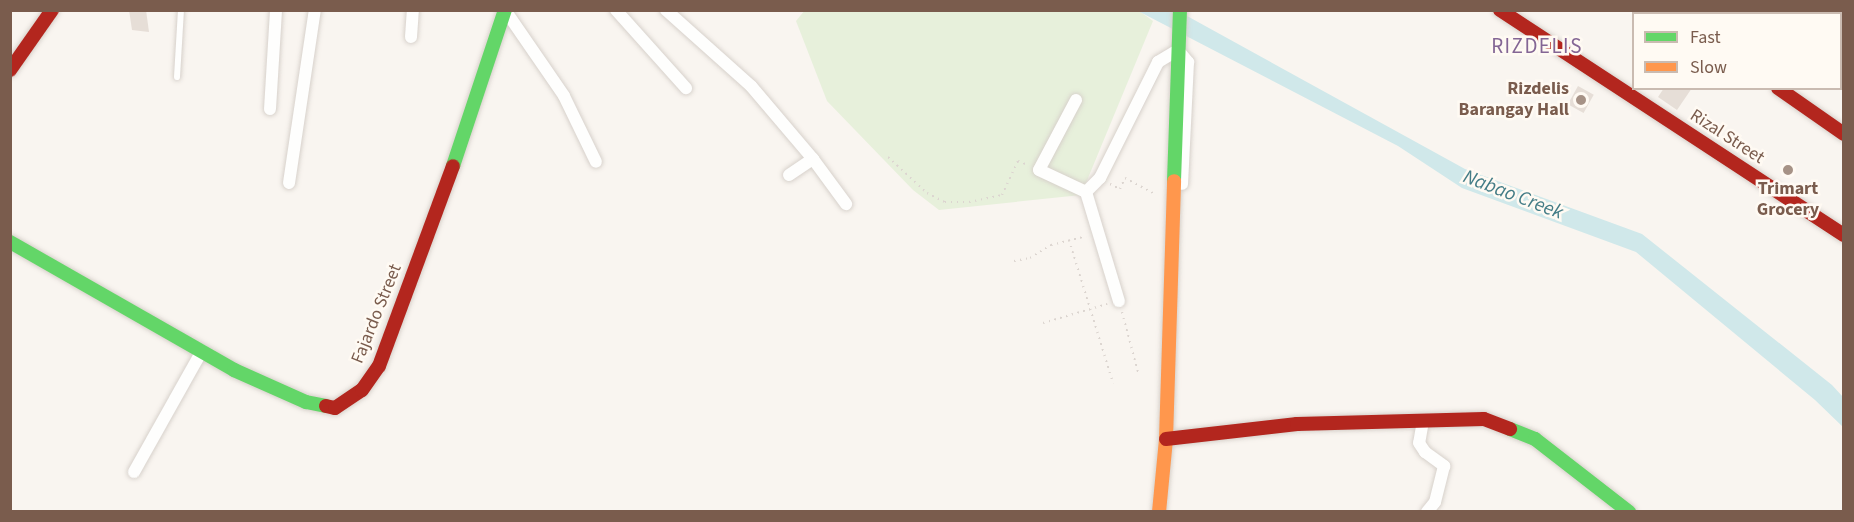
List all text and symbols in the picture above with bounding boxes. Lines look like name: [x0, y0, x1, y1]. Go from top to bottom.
legend: [1632, 12, 1842, 90]
text: Fast: [1690, 25, 1721, 50]
district label: RIZDELIS: [1491, 33, 1583, 59]
text: Slow: [1690, 55, 1727, 80]
place label: Rizdelis Barangay Hall: [1459, 79, 1569, 122]
marker: Rizdelis Barangay Hall: [1574, 93, 1588, 107]
street label: Rizal Street: [1686, 105, 1768, 169]
marker: Trimart Grocery: [1781, 163, 1795, 177]
water label: Nabao Creek: [1460, 165, 1566, 225]
place label: Trimart Grocery: [1757, 179, 1819, 222]
street label: Fajardo Street: [347, 261, 407, 367]

